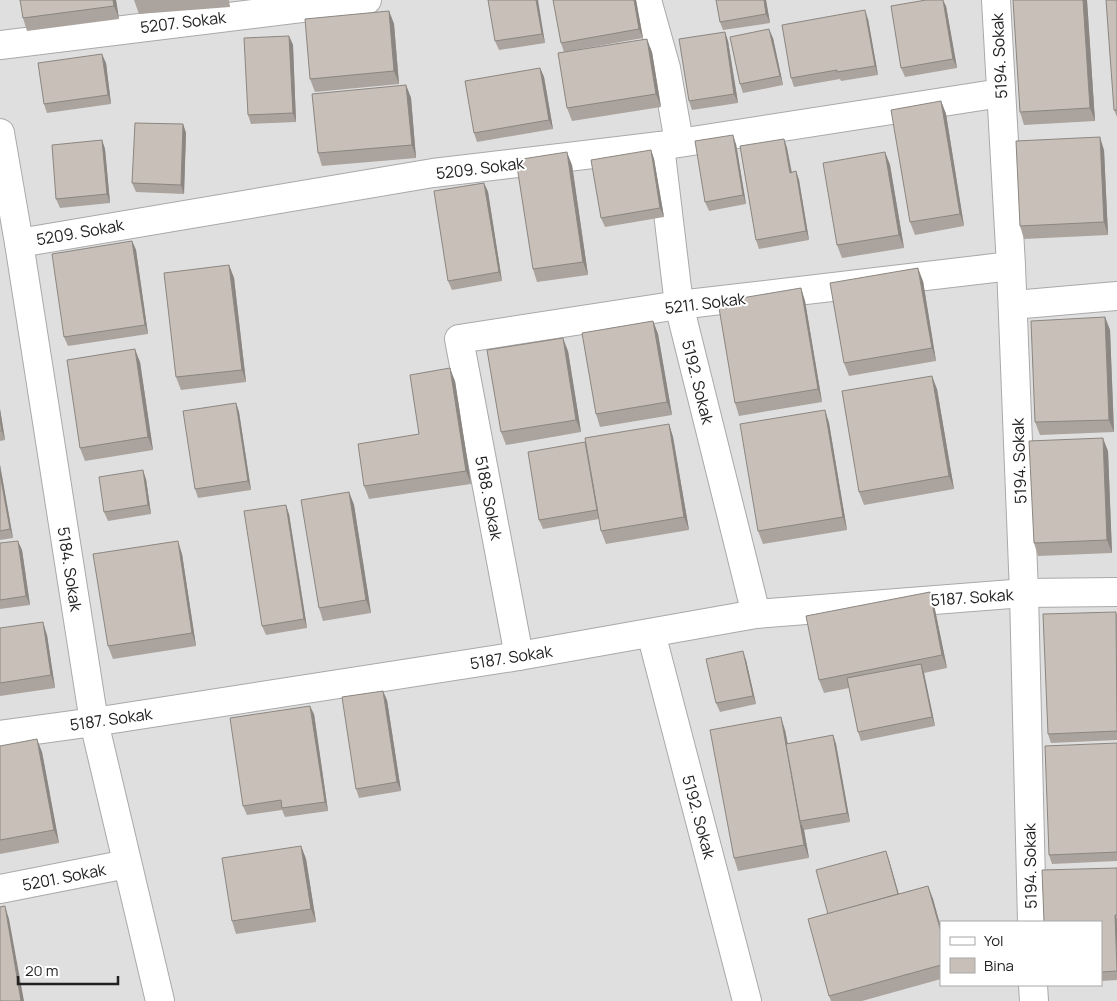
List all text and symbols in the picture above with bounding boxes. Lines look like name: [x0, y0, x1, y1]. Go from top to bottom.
street label: 5207. Sokak: [139, 6, 228, 38]
street label: 5194. Sokak: [986, 11, 1012, 99]
street label: 5209. Sokak: [435, 152, 526, 184]
street label: 5209. Sokak: [34, 213, 127, 251]
street label: 5211. Sokak: [663, 287, 748, 319]
street label: 5192. Sokak: [677, 338, 719, 427]
street label: 5194. Sokak: [1006, 417, 1031, 504]
street label: 5188. Sokak: [470, 454, 508, 543]
street label: 5184. Sokak: [52, 525, 88, 614]
street label: 5187. Sokak: [930, 583, 1015, 611]
street label: 5187. Sokak: [468, 639, 555, 674]
street label: 5187. Sokak: [68, 702, 155, 736]
street label: 5192. Sokak: [677, 773, 721, 862]
street label: 5194. Sokak: [1018, 822, 1042, 909]
street label: 5201. Sokak: [20, 858, 109, 896]
legend: [940, 921, 1102, 986]
text: Yol: [984, 930, 1004, 951]
scale bar: [18, 954, 118, 986]
text: Bina: [984, 955, 1014, 976]
text: 20 m: [25, 960, 58, 981]

